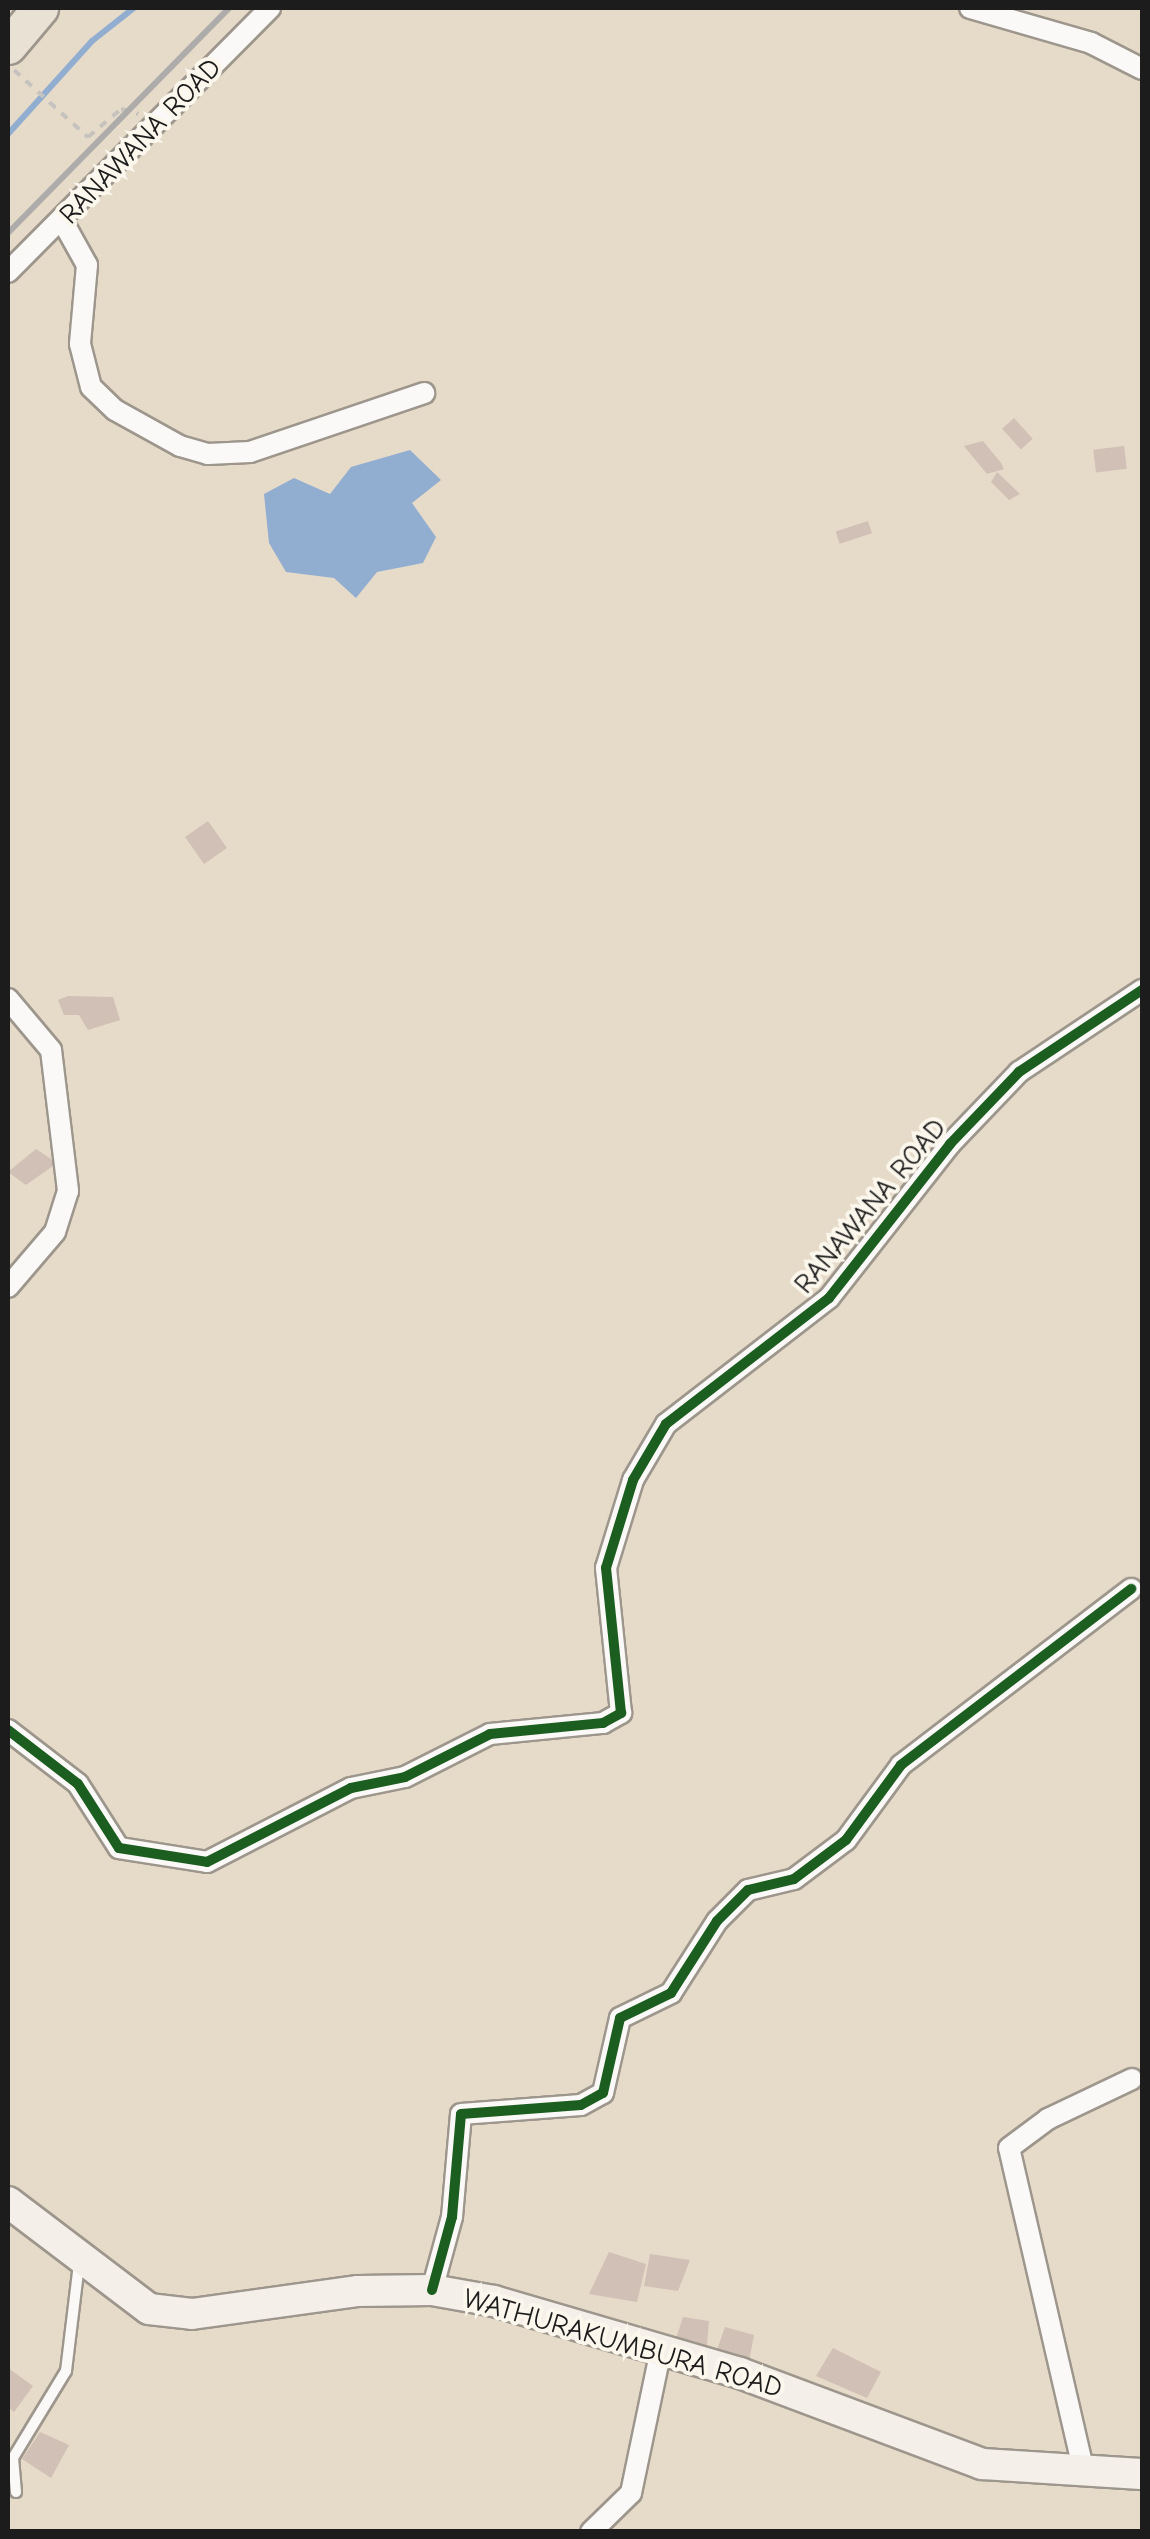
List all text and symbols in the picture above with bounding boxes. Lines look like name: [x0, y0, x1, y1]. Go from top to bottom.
street label: RANAWANA ROAD: [52, 51, 228, 231]
street label: RANAWANA ROAD: [787, 1112, 953, 1300]
street label: WATHURAKUMBURA ROAD: [460, 2281, 786, 2405]

